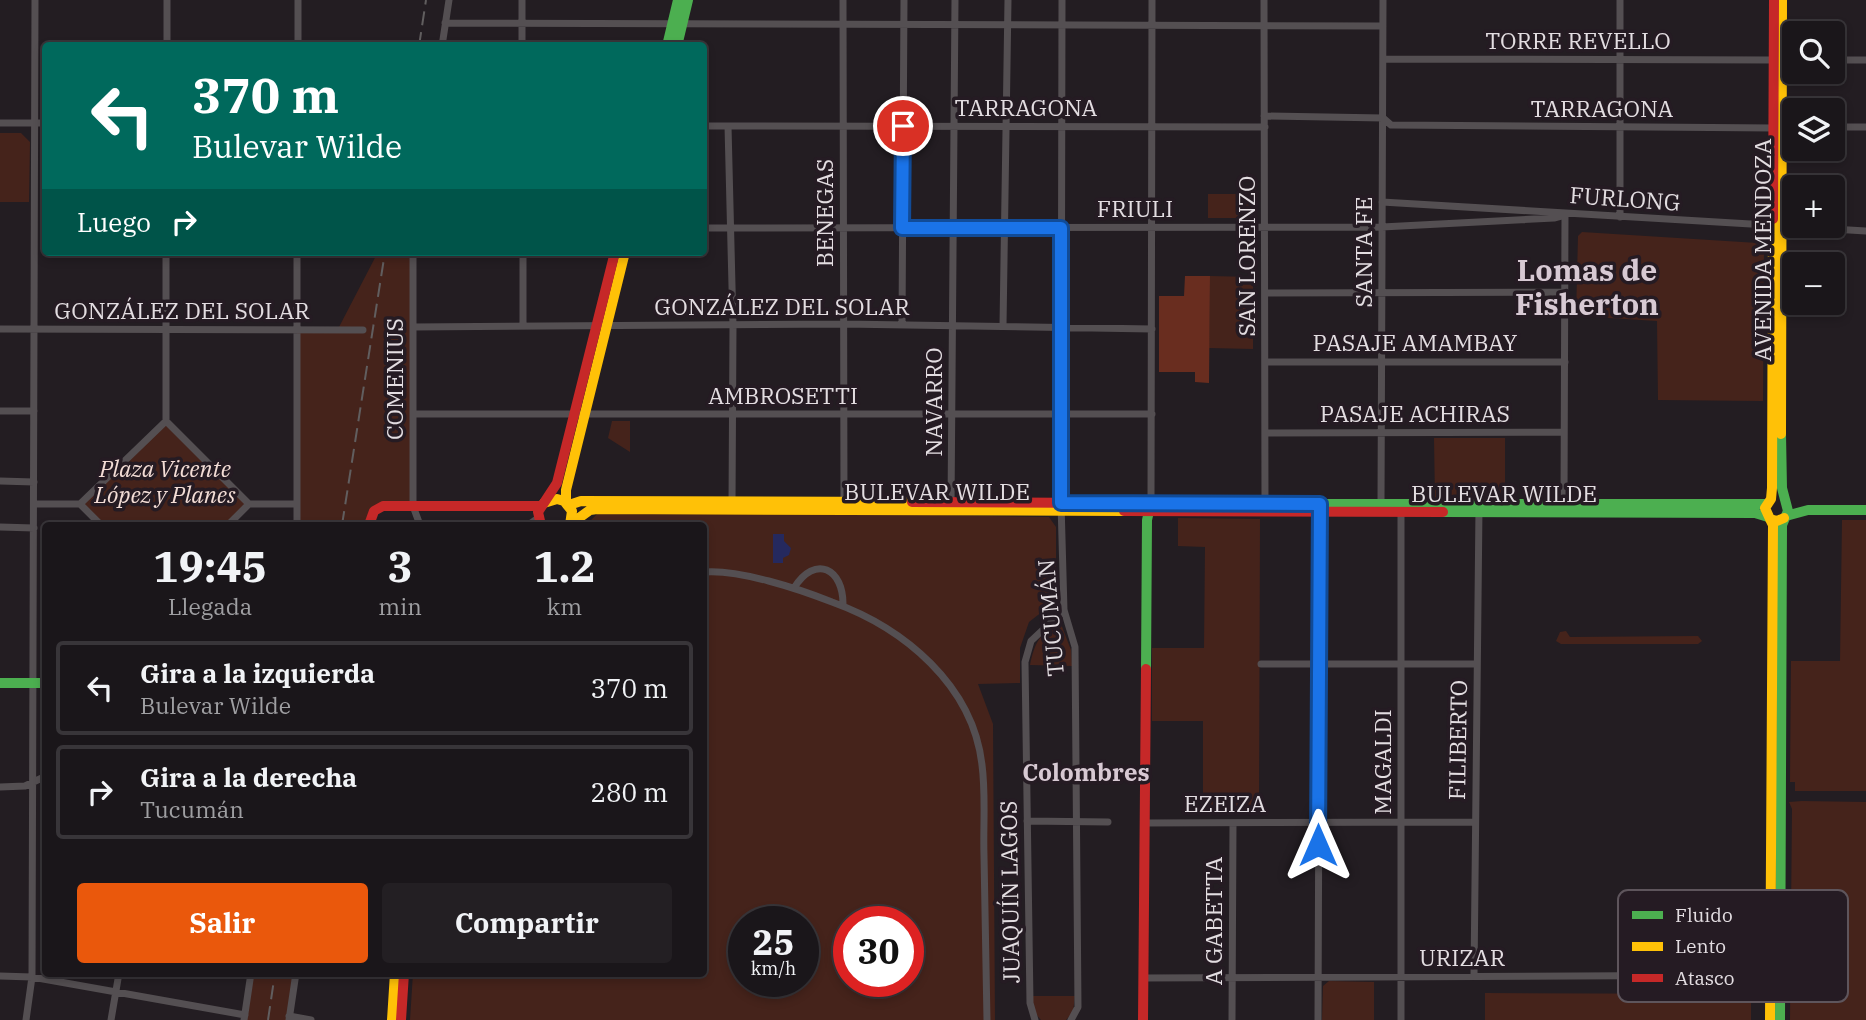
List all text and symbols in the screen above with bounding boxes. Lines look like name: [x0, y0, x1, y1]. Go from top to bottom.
map controls: [1782, 21, 1845, 315]
button: search: [1782, 21, 1845, 84]
street label: TORRE REVELLO: [1485, 25, 1671, 55]
text: 370 m: [192, 63, 339, 126]
icon: left: [77, 70, 168, 161]
street label: TARRAGONA: [955, 92, 1098, 122]
street label: TARRAGONA: [1531, 93, 1674, 123]
pin: [873, 96, 933, 156]
button: layers: [1782, 98, 1845, 161]
icon: arrive: [884, 107, 922, 145]
text: Bulevar Wilde: [192, 125, 402, 167]
street label: AVENIDA MENDOZA: [1747, 138, 1777, 362]
street label: BENEGAS: [809, 159, 839, 267]
button: +: [1782, 175, 1845, 238]
street label: SAN LORENZO: [1231, 176, 1261, 336]
street label: FURLONG: [1569, 179, 1681, 217]
street label: FRIULI: [1097, 193, 1173, 223]
street label: SANTA FE: [1348, 197, 1378, 307]
icon: right: [165, 203, 203, 241]
text: Luego: [77, 205, 151, 239]
district label: Lomas de Fisherton: [1515, 250, 1659, 323]
button: −: [1782, 252, 1845, 315]
street label: GONZÁLEZ DEL SOLAR: [654, 291, 910, 321]
street label: GONZÁLEZ DEL SOLAR: [54, 295, 310, 325]
street label: COMENIUS: [379, 318, 409, 440]
street label: PASAJE AMAMBAY: [1313, 327, 1518, 357]
street label: NAVARRO: [918, 347, 948, 457]
street label: AMBROSETTI: [708, 380, 858, 410]
street label: PASAJE ACHIRAS: [1320, 398, 1510, 428]
park label: Plaza Vicente López y Planes: [94, 453, 236, 509]
street label: BULEVAR WILDE: [844, 476, 1030, 506]
street label: BULEVAR WILDE: [1411, 478, 1597, 508]
text: 19:45: [153, 539, 267, 594]
text: 3: [388, 539, 413, 594]
text: 1.2: [533, 539, 596, 594]
street label: TUCUMÁN: [1030, 558, 1070, 678]
text: Llegada: [168, 591, 252, 621]
text: min: [378, 591, 422, 621]
text: km: [547, 591, 582, 621]
text: Gira a la izquierda: [140, 656, 375, 690]
icon: left: [81, 669, 119, 707]
text: 370 m: [590, 671, 668, 705]
street label: FILIBERTO: [1441, 680, 1473, 800]
text: Bulevar Wilde: [140, 690, 291, 720]
street label: MAGALDI: [1367, 709, 1397, 815]
district label: Colombres: [1022, 756, 1150, 788]
text: Gira a la derecha: [140, 760, 357, 794]
icon: right: [81, 773, 119, 811]
text: 280 m: [590, 775, 668, 809]
street label: EZEIZA: [1184, 788, 1266, 818]
text: Tucumán: [140, 794, 244, 824]
street label: JUAQUÍN LAGOS: [992, 800, 1026, 984]
position arrow: [1281, 808, 1355, 882]
street label: A GABETTA: [1198, 857, 1228, 985]
button: Salir: [77, 883, 368, 963]
button: Compartir: [382, 883, 672, 963]
legend: [1618, 890, 1848, 1002]
text: Fluido: [1675, 903, 1733, 927]
speed limit sign: 30: [833, 906, 924, 997]
text: 25: [752, 919, 795, 965]
text: Lento: [1675, 934, 1726, 958]
street label: URIZAR: [1419, 942, 1506, 972]
text: km/h: [751, 957, 796, 980]
text: Atasco: [1675, 966, 1734, 990]

